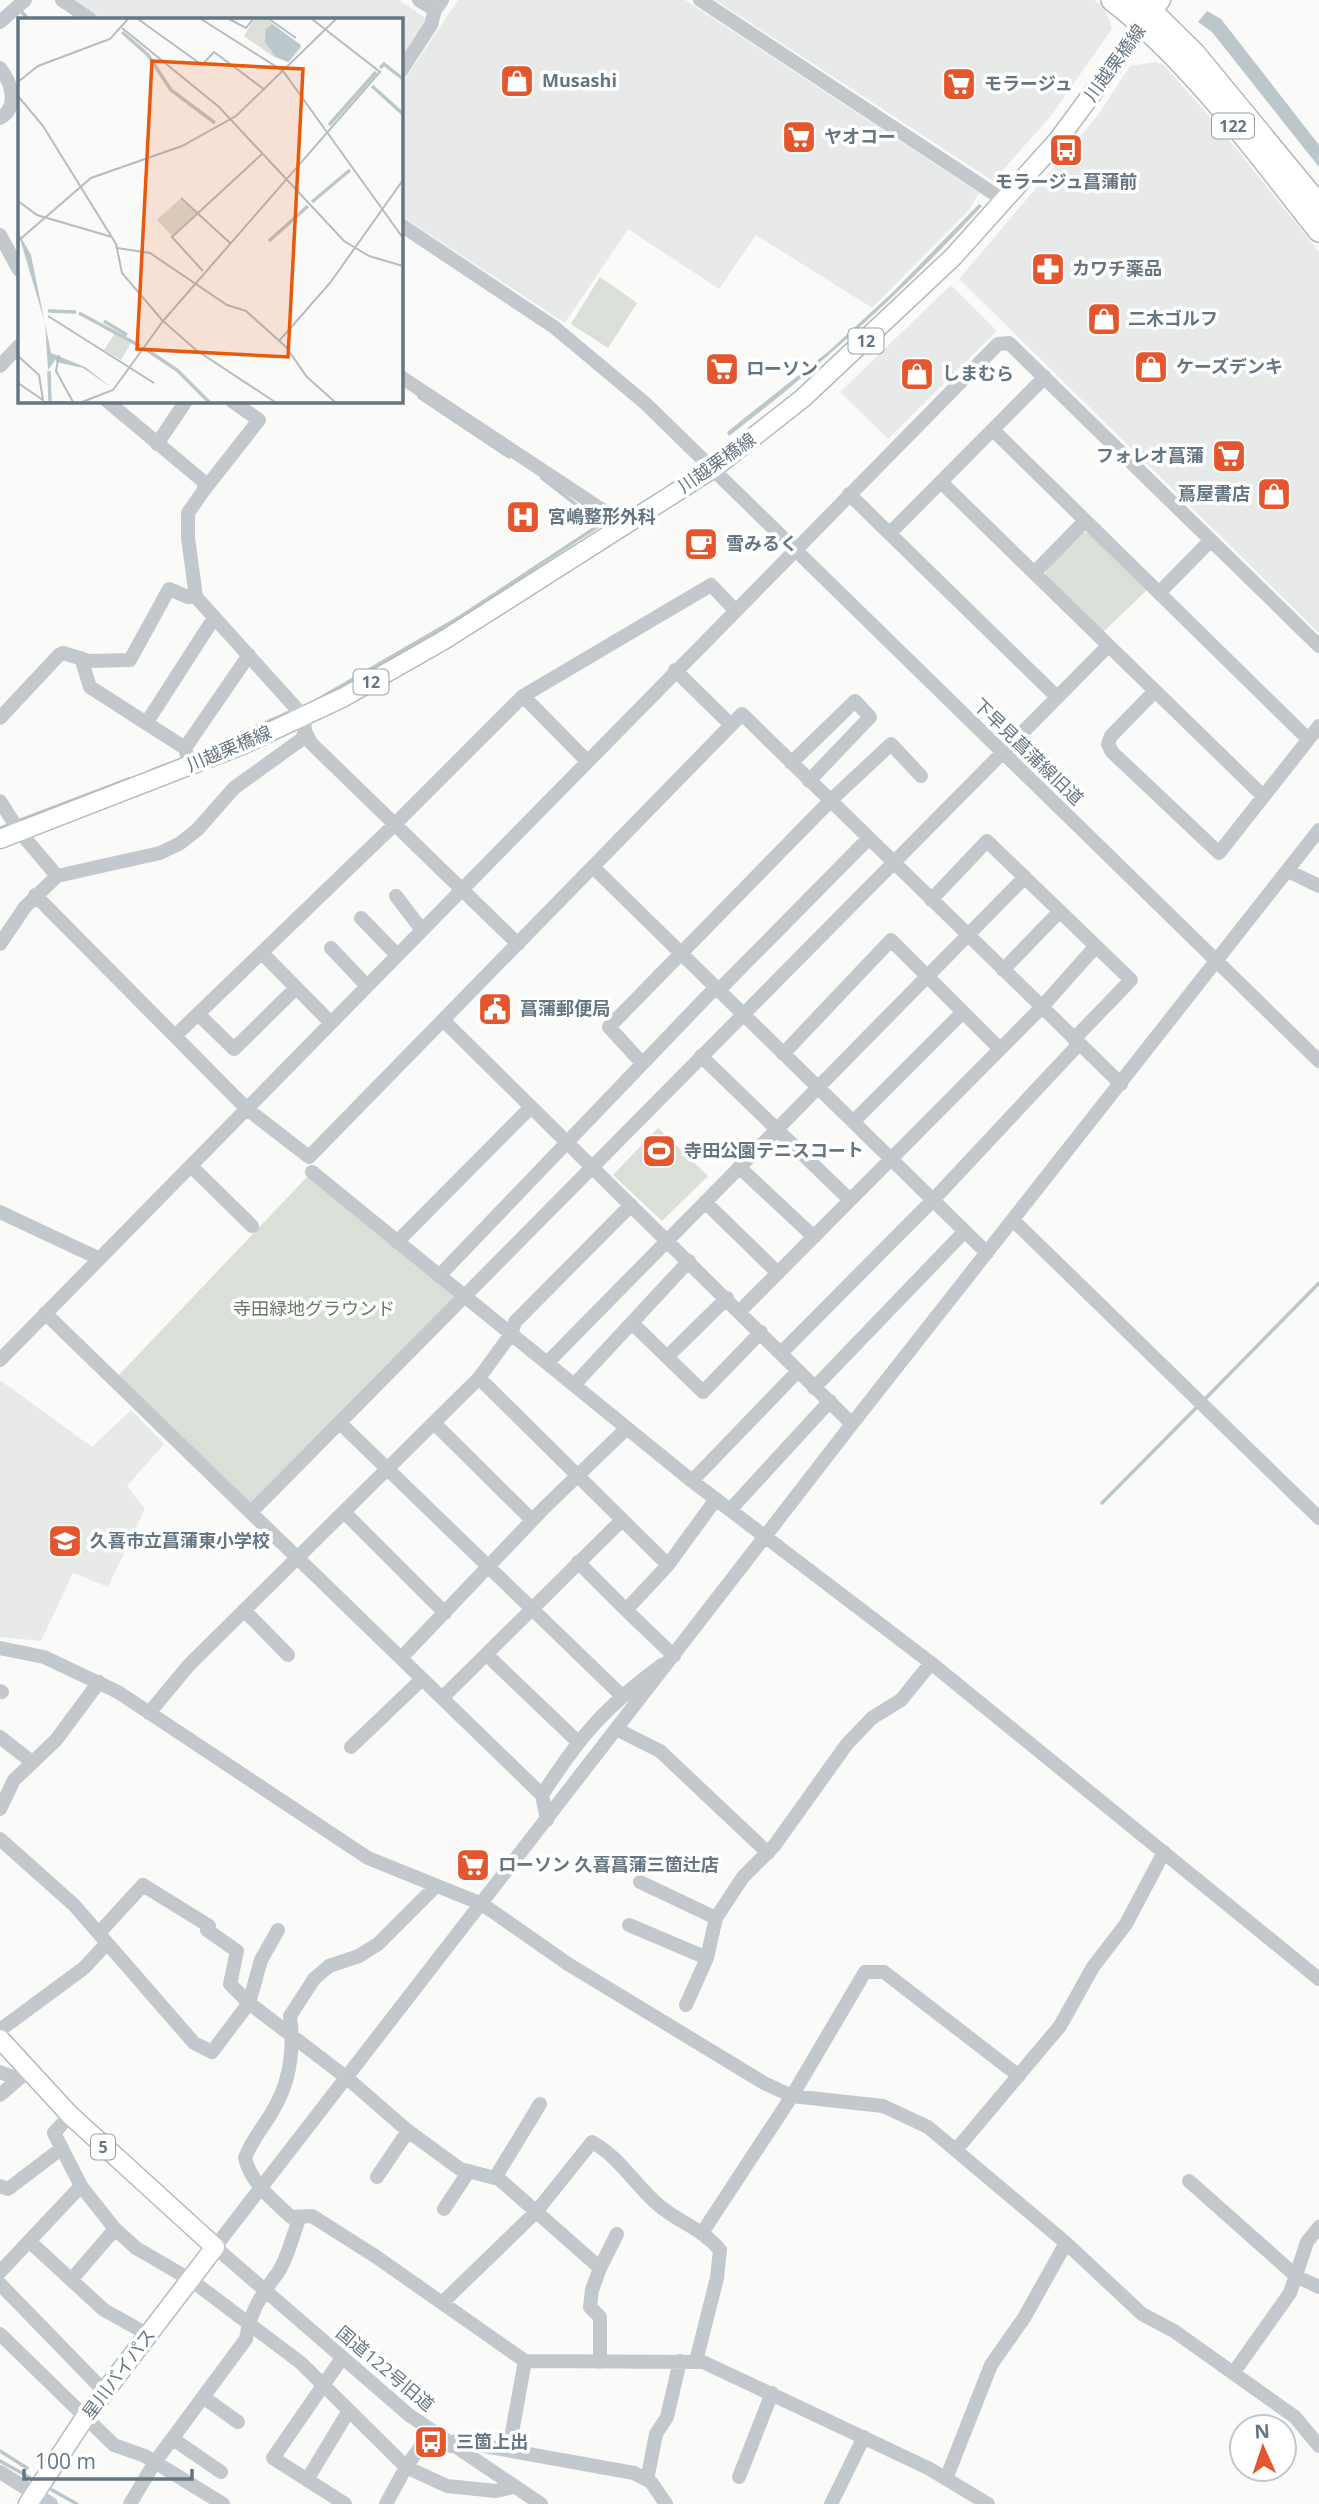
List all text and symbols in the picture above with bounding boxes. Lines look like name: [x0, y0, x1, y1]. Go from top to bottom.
inset map: [18, 18, 402, 402]
street label: 川越栗橋線: [1078, 19, 1150, 106]
shop icon: Musashi: [498, 62, 536, 100]
supermarket icon: モラージュ: [940, 65, 978, 103]
place label: Musashi: [542, 68, 617, 92]
place label: モラージュ: [984, 71, 1072, 95]
road number: 122: [1212, 114, 1254, 138]
supermarket icon: ヤオコー: [780, 118, 818, 156]
place label: ヤオコー: [824, 124, 896, 148]
bus stop icon: モラージュ菖蒲前: [1047, 131, 1085, 169]
place label: モラージュ菖蒲前: [995, 169, 1137, 193]
pharmacy icon: カワチ薬品: [1029, 250, 1067, 288]
place label: カワチ薬品: [1072, 256, 1162, 280]
shop icon: 二木ゴルフ: [1085, 300, 1123, 338]
place label: 二木ゴルフ: [1128, 306, 1218, 330]
road number: 12: [848, 328, 884, 354]
shop icon: ケーズデンキ: [1132, 348, 1170, 386]
supermarket icon: ローソン: [703, 350, 741, 388]
place label: ケーズデンキ: [1176, 354, 1283, 378]
shop icon: しまむら: [898, 355, 936, 393]
place label: ローソン: [746, 356, 818, 380]
place label: しまむら: [942, 361, 1014, 385]
street label: 川越栗橋線: [673, 427, 760, 498]
supermarket icon: フォレオ菖蒲: [1210, 437, 1248, 475]
place label: フォレオ菖蒲: [1096, 443, 1204, 467]
shop icon: 蔦屋書店: [1255, 475, 1293, 513]
place label: 蔦屋書店: [1178, 481, 1250, 505]
hospital icon: 宮嶋整形外科: [504, 498, 542, 536]
place label: 宮嶋整形外科: [548, 504, 656, 528]
cafe icon: 雪みるく: [682, 525, 720, 563]
place label: 雪みるく: [726, 531, 798, 555]
road number: 12: [354, 670, 388, 694]
street label: 下早見菖蒲線旧道: [969, 693, 1089, 810]
street label: 川越栗橋線: [182, 719, 275, 777]
public building icon: 菖蒲郵便局: [476, 990, 514, 1028]
place label: 菖蒲郵便局: [520, 996, 610, 1020]
sports icon: 寺田公園テニスコート: [640, 1132, 678, 1170]
place label: 寺田公園テニスコート: [684, 1138, 864, 1162]
park label: 寺田緑地グラウンド: [233, 1296, 395, 1320]
school or university icon: 久喜市立菖蒲東小学校: [46, 1522, 84, 1560]
place label: 久喜市立菖蒲東小学校: [90, 1528, 270, 1552]
supermarket icon: ローソン 久喜菖蒲三箇辻店: [454, 1846, 492, 1884]
place label: ローソン 久喜菖蒲三箇辻店: [498, 1852, 719, 1876]
road number: 5: [91, 2134, 115, 2160]
street label: 国道122号旧道: [332, 2320, 440, 2416]
street label: 星川バイパス: [76, 2323, 160, 2424]
north arrow: [1228, 2413, 1298, 2483]
text: N: [1254, 2418, 1271, 2444]
bus stop icon: 三箇上出: [412, 2423, 450, 2461]
place label: 三箇上出: [456, 2429, 528, 2453]
scale bar: [24, 2438, 192, 2482]
text: 100 m: [35, 2447, 96, 2475]

